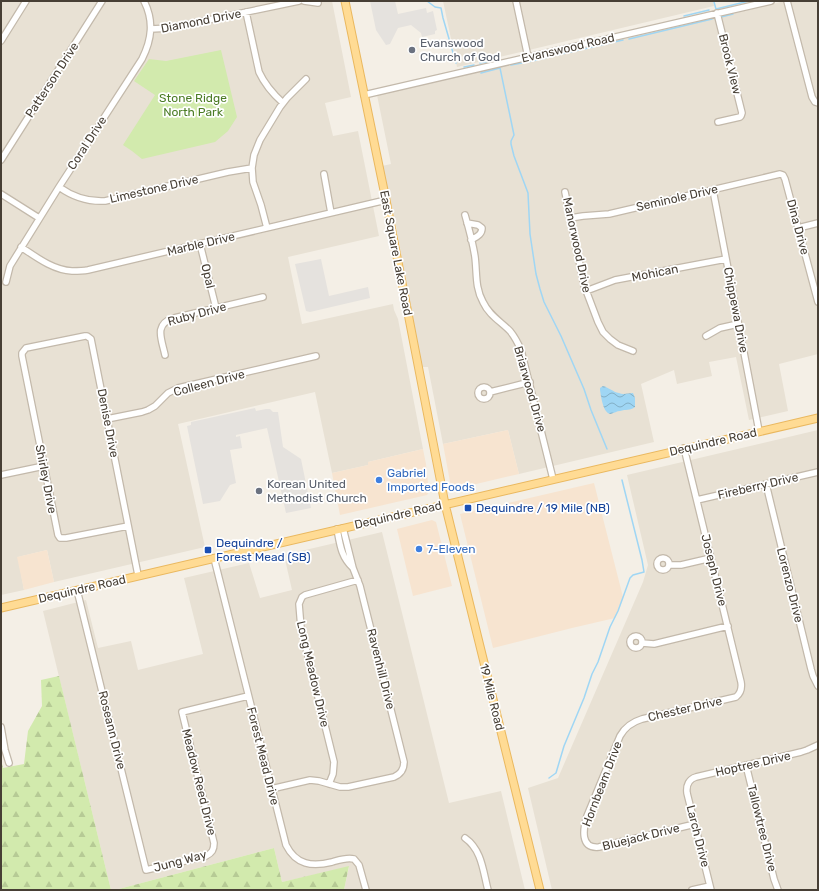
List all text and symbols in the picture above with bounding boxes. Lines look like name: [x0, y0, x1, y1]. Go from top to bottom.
street label: Diamond Drive: [160, 6, 243, 36]
street label: Evanswood Road: [520, 30, 616, 66]
street label: Brook View: [716, 32, 744, 96]
place label: Evanswood Church of God: [420, 36, 500, 64]
street label: Patterson Drive: [22, 40, 82, 120]
marker: Evanswood Church of God: [407, 45, 417, 55]
park label: Stone Ridge North Park: [159, 91, 227, 119]
street label: Coral Drive: [65, 114, 110, 172]
street label: Limestone Drive: [108, 172, 200, 206]
street label: Seminole Drive: [635, 182, 719, 214]
street label: East Square Lake Road: [377, 189, 415, 317]
street label: Manorwood Drive: [560, 196, 594, 294]
street label: Dina Drive: [784, 198, 812, 257]
street label: Marble Drive: [166, 229, 237, 259]
street label: Opal: [198, 262, 218, 290]
street label: Mohican: [631, 262, 679, 284]
street label: Chippewa Drive: [721, 266, 751, 354]
street label: Ruby Drive: [166, 299, 228, 329]
street label: Briarwood Drive: [511, 344, 549, 434]
street label: Colleen Drive: [172, 367, 246, 399]
street label: Denise Drive: [94, 387, 122, 459]
street label: Dequindre Road: [668, 425, 758, 459]
street label: Shirley Drive: [32, 443, 60, 515]
place label: Gabriel Imported Foods: [387, 466, 475, 494]
street label: Fireberry Drive: [716, 470, 800, 502]
marker: Gabriel Imported Foods: [374, 475, 384, 485]
place label: Korean United Methodist Church: [267, 477, 367, 505]
marker: Korean United Methodist Church: [254, 486, 264, 496]
street label: Dequindre Road: [353, 498, 443, 532]
place label: Dequindre / 19 Mile (NB): [476, 501, 610, 515]
marker: Dequindre / 19 Mile (NB): [463, 503, 473, 513]
street label: Joseph Drive: [698, 533, 730, 608]
place label: Dequindre / Forest Mead (SB): [216, 536, 311, 564]
place label: 7-Eleven: [427, 542, 476, 556]
marker: 7-Eleven: [414, 544, 424, 554]
marker: Dequindre / Forest Mead (SB): [203, 545, 213, 555]
street label: Lorenzo Drive: [774, 546, 806, 624]
street label: Dequindre Road: [37, 572, 127, 606]
street label: Long Meadow Drive: [294, 619, 332, 729]
street label: Ravenhill Drive: [364, 627, 398, 711]
street label: 19 Mile Road: [477, 662, 507, 732]
street label: Roseann Drive: [95, 689, 129, 771]
street label: Chester Drive: [647, 694, 724, 724]
street label: Forest Mead Drive: [244, 706, 282, 807]
street label: Meadow Reed Drive: [179, 727, 219, 837]
street label: Hornbeam Drive: [579, 739, 625, 829]
street label: Hoptree Drive: [714, 748, 792, 779]
street label: Tallowtree Drive: [744, 783, 780, 873]
street label: Larch Drive: [684, 803, 713, 869]
street label: Bluejack Drive: [601, 821, 681, 853]
street label: Jung Way: [152, 847, 208, 875]

